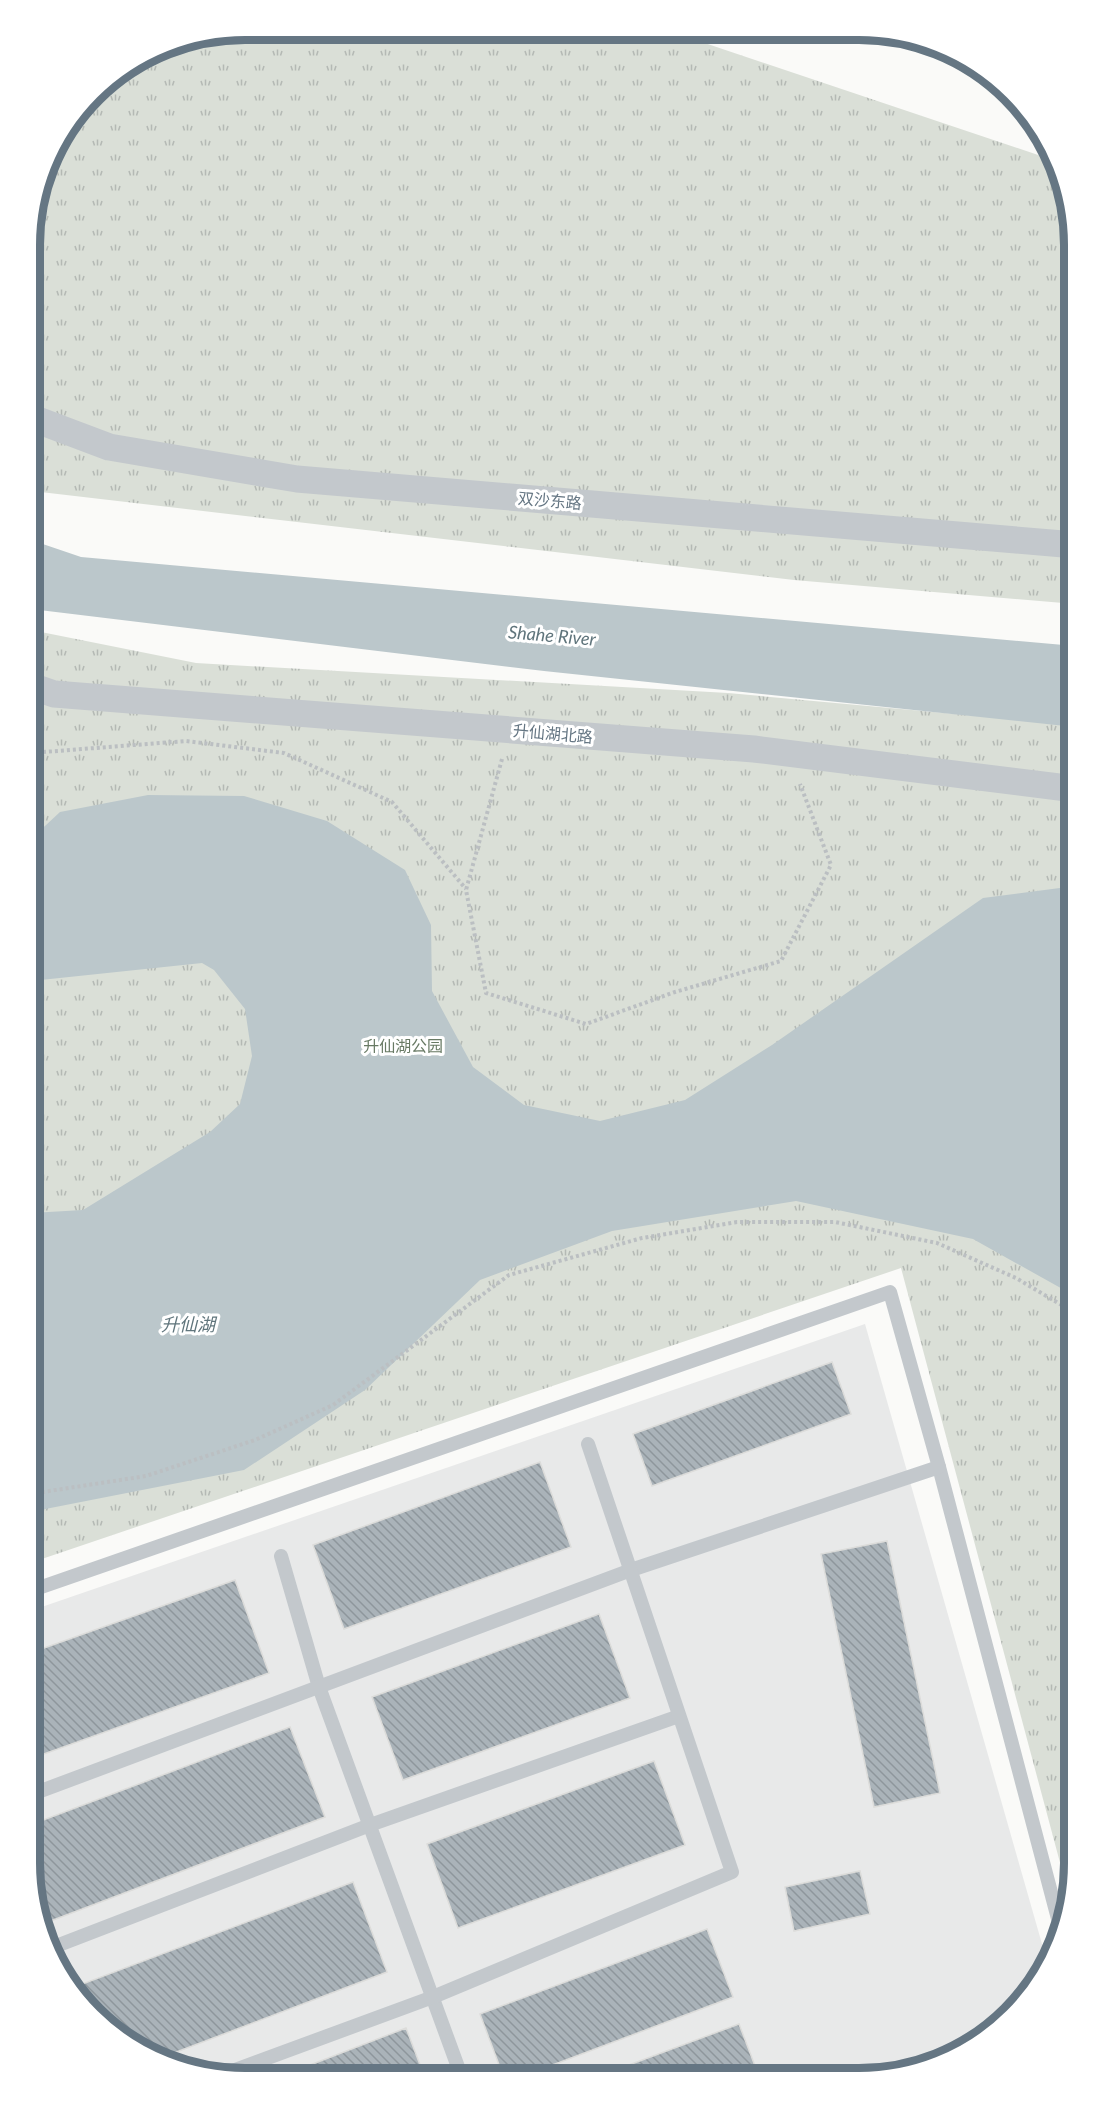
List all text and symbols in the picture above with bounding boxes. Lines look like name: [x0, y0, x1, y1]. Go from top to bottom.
street label: 双沙东路: [517, 488, 583, 512]
water label: Shahe River: [507, 620, 598, 650]
street label: 升仙湖北路: [512, 720, 594, 746]
park label: 升仙湖公园: [363, 1036, 443, 1055]
water label: 升仙湖: [161, 1313, 218, 1335]

